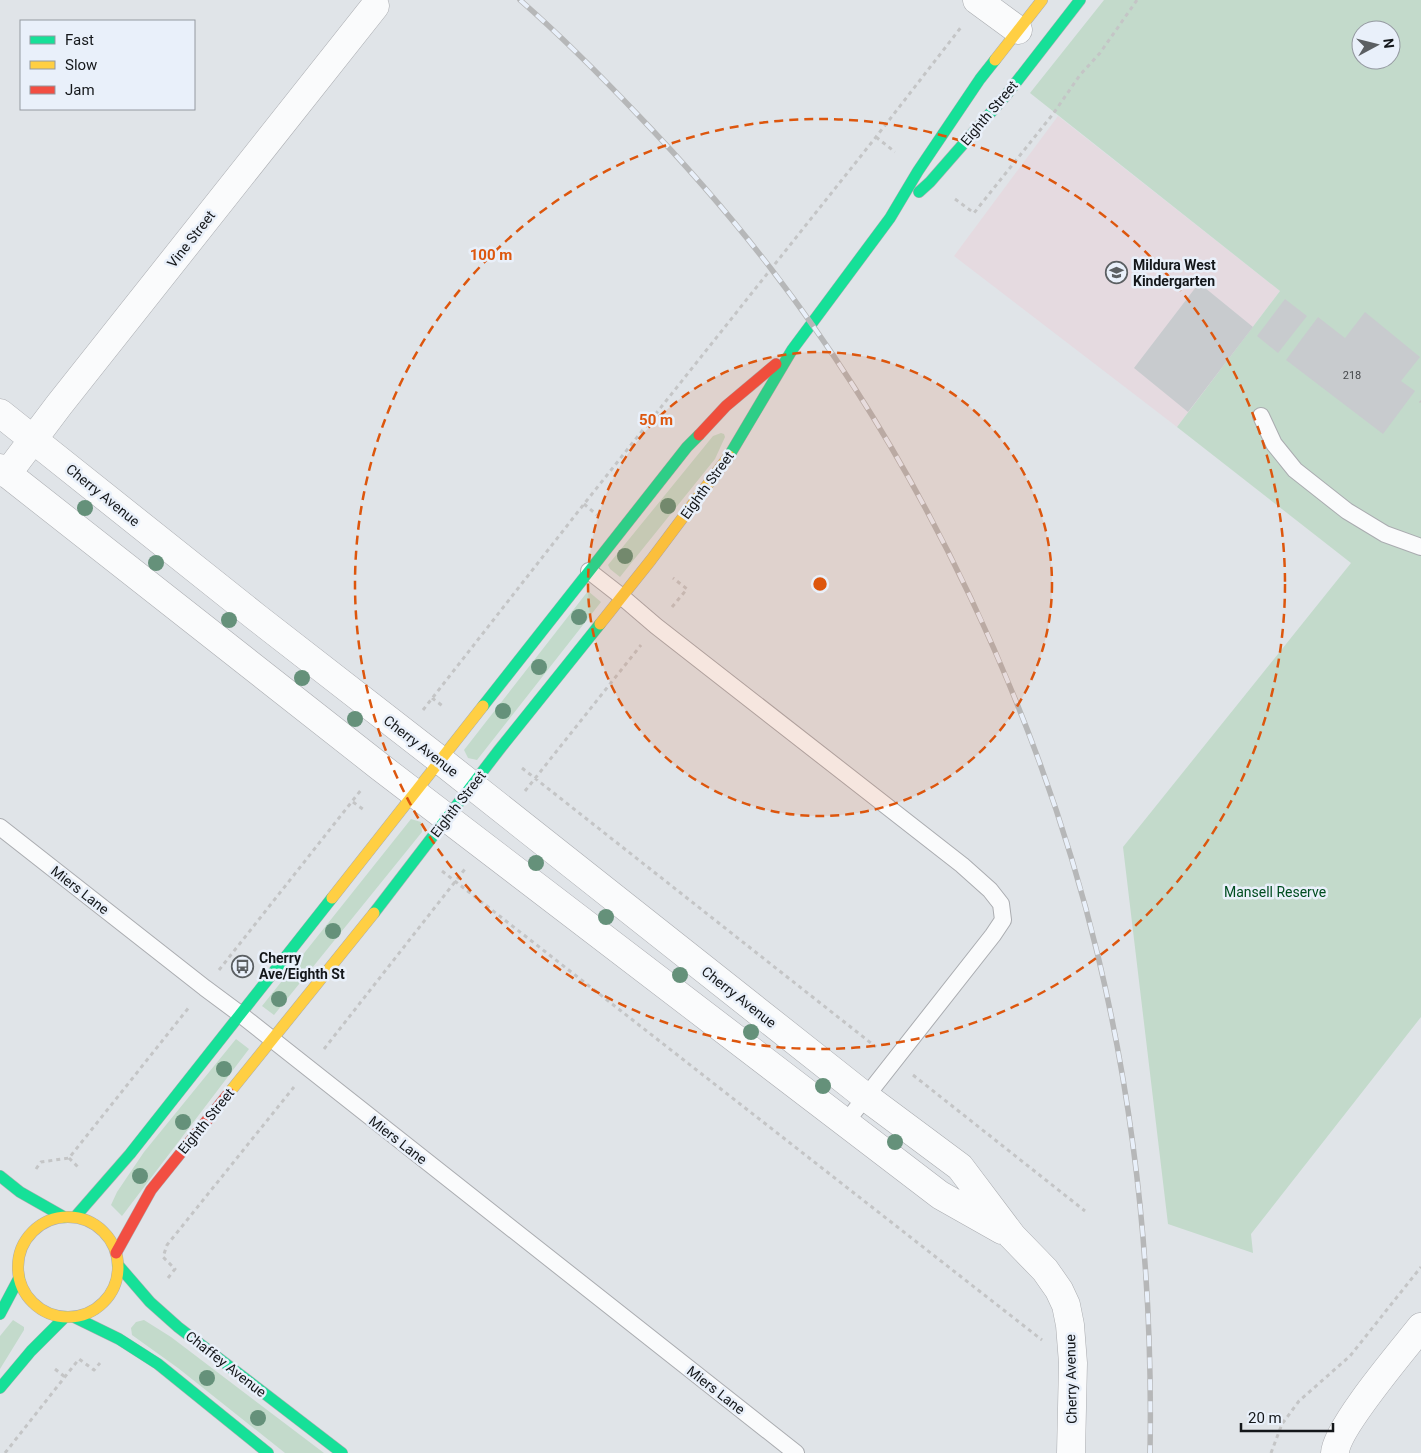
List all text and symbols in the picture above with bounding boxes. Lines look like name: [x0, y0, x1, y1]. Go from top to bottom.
legend: [20, 20, 195, 110]
north arrow: [1351, 20, 1401, 70]
text: Fast: [65, 31, 94, 49]
text: N: [1380, 38, 1397, 49]
text: Slow: [65, 56, 97, 74]
street label: Eighth Street: [957, 77, 1021, 149]
text: Jam: [65, 81, 95, 99]
street label: Vine Street: [164, 207, 218, 271]
text: 100 m: [470, 246, 512, 264]
place label: Mildura West Kindergarten: [1133, 257, 1216, 289]
school or university icon: Mildura West Kindergarten: [1105, 261, 1129, 285]
house number: 218: [1343, 369, 1361, 382]
text: 50 m: [639, 411, 673, 429]
street label: Eighth Street: [677, 448, 737, 522]
street label: Cherry Avenue: [63, 461, 143, 529]
centre of rings: [811, 575, 829, 593]
street label: Cherry Avenue: [381, 712, 461, 780]
street label: Eighth Street: [427, 767, 489, 840]
street label: Miers Lane: [48, 863, 112, 917]
park label: Mansell Reserve: [1224, 884, 1326, 900]
place label: Cherry Ave/Eighth St: [259, 950, 345, 982]
bus stop icon: Cherry Ave/Eighth St: [231, 954, 255, 978]
street label: Cherry Avenue: [699, 963, 779, 1031]
street label: Eighth Street: [175, 1085, 238, 1157]
street label: Miers Lane: [366, 1113, 430, 1167]
street label: Chaffey Avenue: [183, 1328, 269, 1400]
street label: Cherry Avenue: [1062, 1334, 1080, 1424]
street label: Miers Lane: [684, 1363, 748, 1417]
scale bar: [1241, 1400, 1334, 1432]
text: 20 m: [1248, 1409, 1282, 1427]

